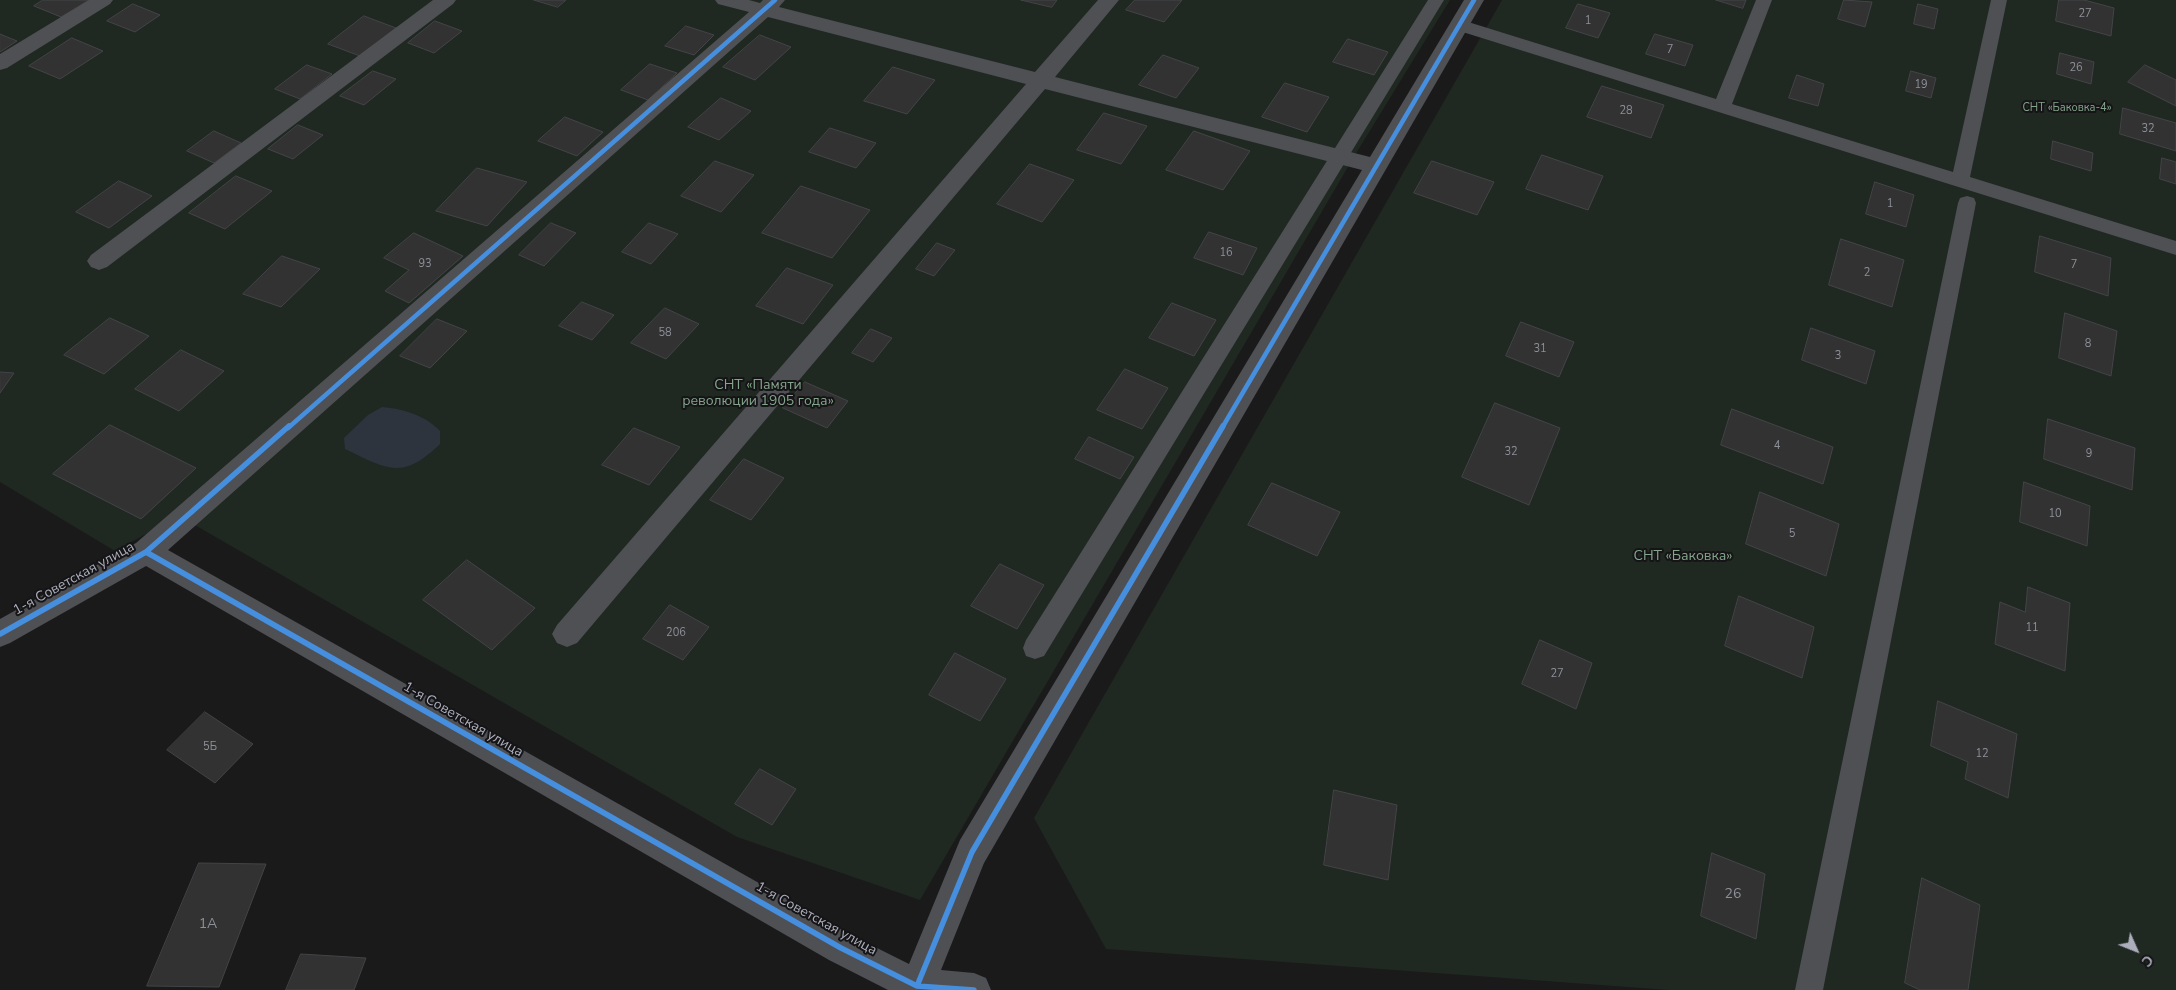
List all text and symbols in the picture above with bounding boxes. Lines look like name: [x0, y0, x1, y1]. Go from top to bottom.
house number: 27: [2078, 7, 2092, 21]
house number: 1: [1585, 14, 1591, 28]
house number: 7: [1667, 43, 1673, 57]
house number: 26: [2069, 61, 2083, 75]
house number: 19: [1914, 78, 1928, 92]
park label: СНТ «Баковка-4»: [2022, 101, 2112, 115]
house number: 28: [1619, 104, 1633, 118]
house number: 32: [2141, 122, 2155, 136]
house number: 1: [1887, 197, 1893, 211]
house number: 16: [1219, 246, 1233, 260]
house number: 93: [418, 257, 432, 271]
house number: 7: [2071, 258, 2077, 272]
house number: 2: [1864, 266, 1870, 280]
house number: 58: [658, 326, 672, 340]
house number: 8: [2085, 337, 2091, 351]
house number: 31: [1533, 342, 1547, 356]
house number: 3: [1835, 349, 1841, 363]
park label: СНТ «Памяти революции 1905 года»: [682, 378, 834, 411]
house number: 4: [1774, 439, 1780, 453]
house number: 32: [1504, 445, 1518, 459]
house number: 9: [2086, 447, 2092, 461]
house number: 10: [2048, 507, 2062, 521]
house number: 5: [1789, 527, 1795, 541]
street label: 1-я Советская улица: [11, 539, 137, 619]
park label: СНТ «Баковка»: [1633, 549, 1733, 565]
house number: 11: [2025, 621, 2039, 635]
house number: 206: [666, 626, 686, 640]
house number: 27: [1550, 667, 1564, 681]
street label: 1-я Советская улица: [400, 679, 526, 761]
house number: 5Б: [203, 740, 217, 754]
house number: 12: [1975, 747, 1989, 761]
street label: 1-я Советская улица: [753, 879, 879, 959]
house number: 26: [1725, 887, 1741, 903]
house number: 1А: [199, 917, 217, 933]
north arrow: [2111, 925, 2161, 975]
text: С: [2137, 951, 2157, 971]

